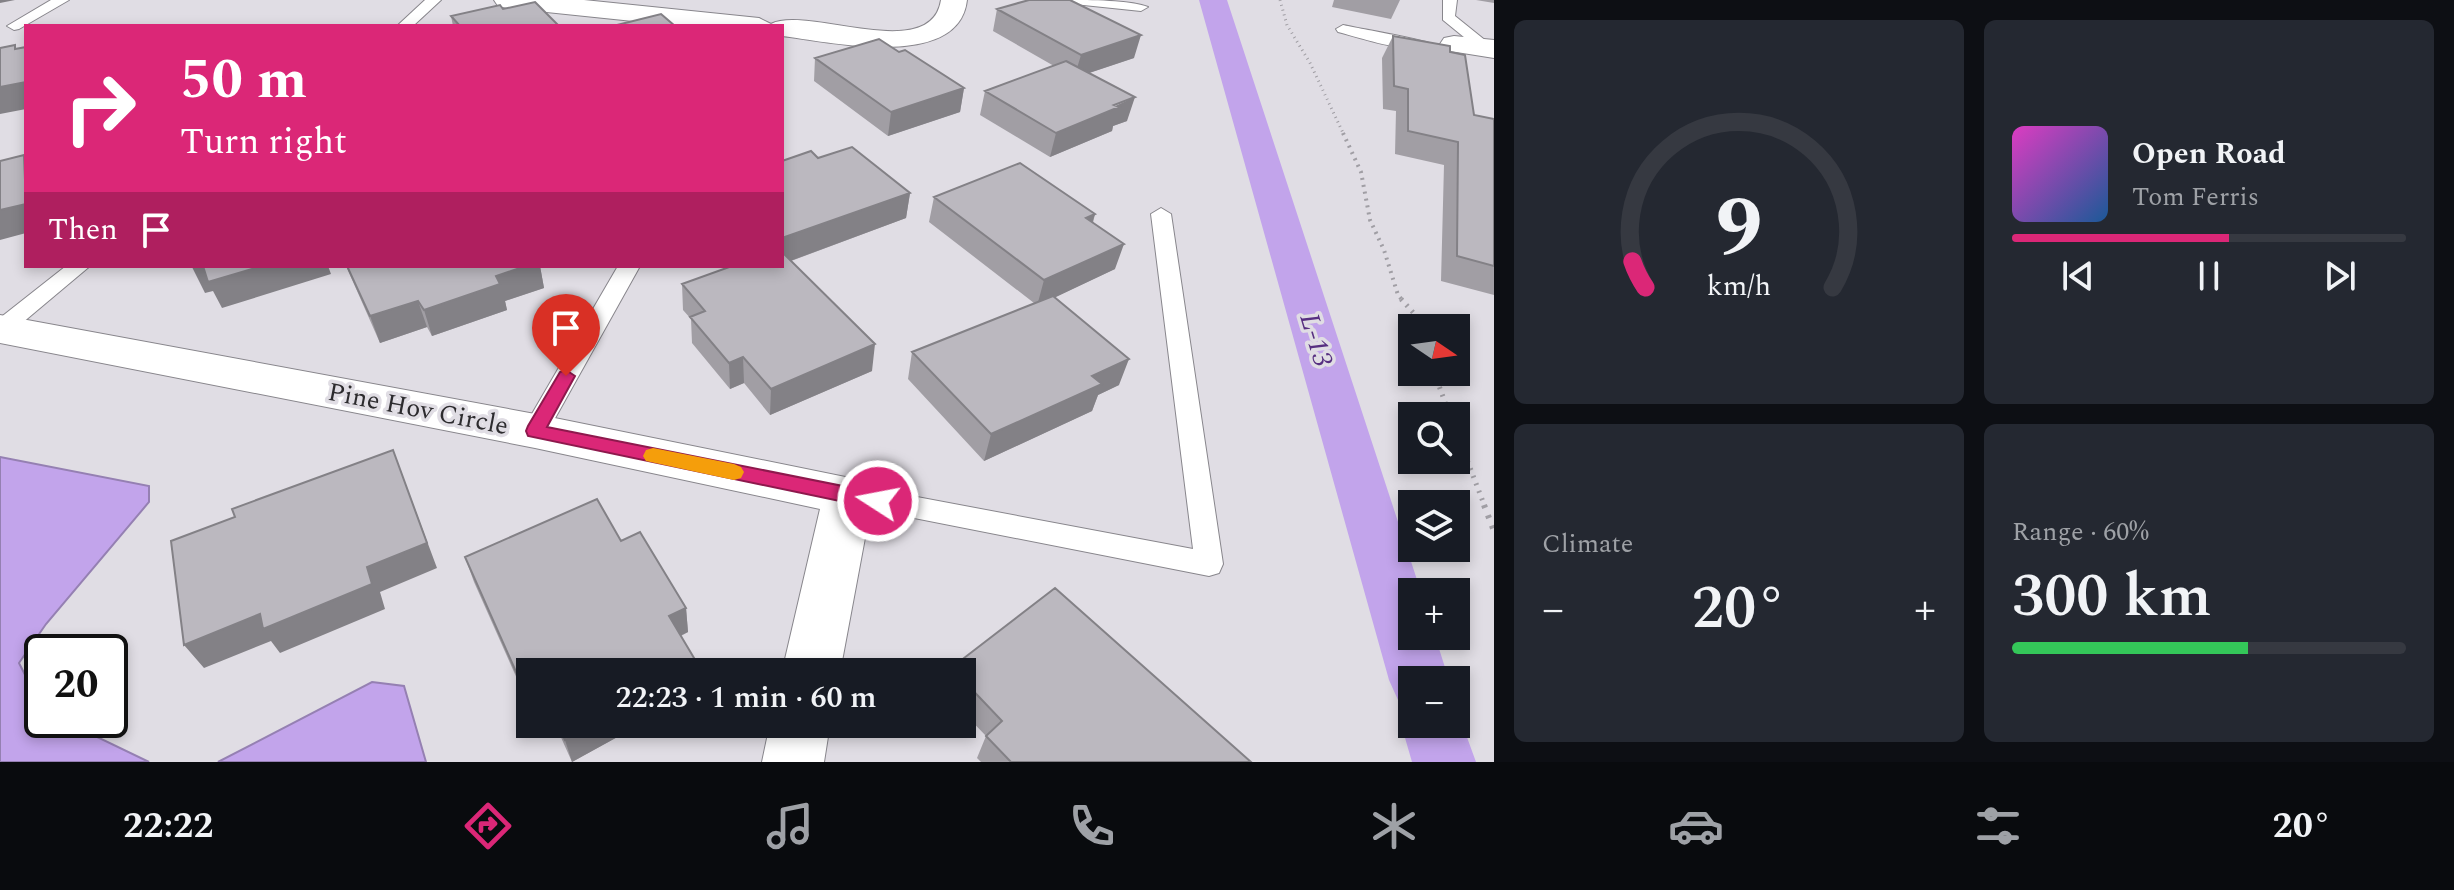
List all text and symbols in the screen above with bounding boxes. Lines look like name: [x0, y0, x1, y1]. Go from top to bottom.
text: 50 m: [180, 38, 307, 123]
icon: right: [48, 56, 152, 160]
text: Turn right: [180, 115, 347, 170]
text: Open Road: [2132, 131, 2286, 177]
text: 9: [1716, 166, 1762, 293]
text: Tom Ferris: [2132, 177, 2259, 217]
text: Then: [48, 207, 118, 253]
icon: arrive: [134, 208, 178, 252]
icon: previous: [2056, 254, 2100, 298]
icon: pause: [2187, 254, 2231, 298]
icon: next: [2318, 254, 2362, 298]
text: km/h: [1707, 265, 1771, 308]
pin: [532, 294, 600, 376]
icon: arrive: [544, 306, 588, 350]
water label: L-13: [1287, 308, 1345, 372]
north arrow: [1398, 314, 1470, 386]
map controls: [1398, 314, 1470, 738]
street label: Pine Hov Circle: [324, 372, 512, 446]
button: search: [1398, 402, 1470, 474]
position arrow: [836, 459, 920, 543]
button: layers: [1398, 490, 1470, 562]
text: Range · 60%: [2012, 512, 2149, 552]
text: Climate: [1542, 524, 1633, 564]
text: 300 km: [2012, 551, 2212, 643]
text: 20°: [1692, 563, 1786, 655]
text: −: [1542, 576, 1564, 643]
text: +: [1914, 576, 1936, 643]
button: +: [1398, 578, 1470, 650]
speed limit sign: 20: [24, 634, 128, 738]
button: −: [1398, 666, 1470, 738]
text: 22:23 · 1 min · 60 m: [615, 675, 877, 721]
icon: directions: [460, 798, 516, 854]
icon: music: [762, 798, 818, 854]
icon: phone: [1064, 798, 1120, 854]
icon: climate: [1366, 798, 1422, 854]
icon: car: [1668, 798, 1724, 854]
icon: filters: [1970, 798, 2026, 854]
text: 22:22: [123, 799, 214, 854]
text: 20°: [2272, 799, 2331, 854]

